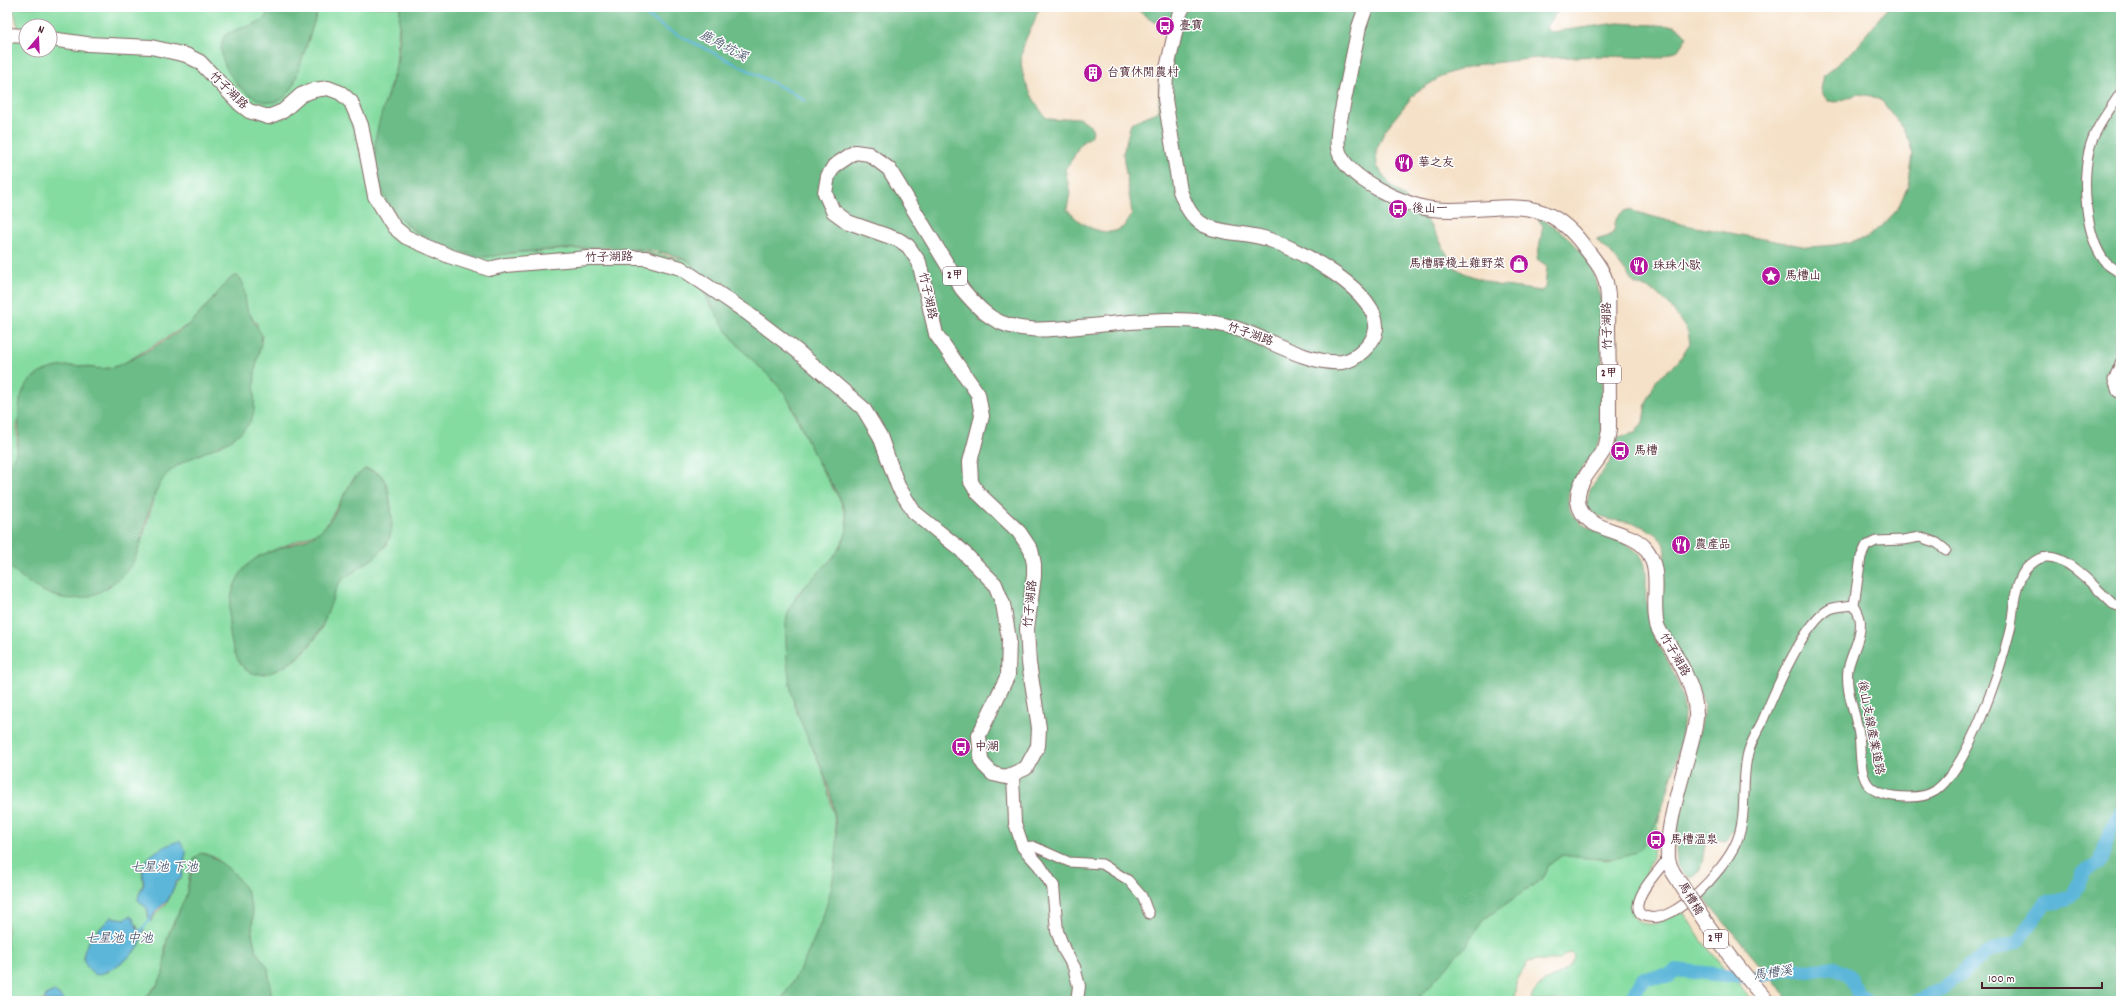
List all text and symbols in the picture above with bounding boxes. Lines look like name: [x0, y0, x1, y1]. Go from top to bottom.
bus stop icon: 臺寶: [1154, 15, 1176, 37]
north arrow: [18, 18, 58, 58]
place label: 臺寶: [1179, 18, 1203, 35]
text: N: [35, 22, 46, 39]
water label: 鹿角坑溪: [696, 26, 751, 68]
building icon: 台寶休閒農村: [1082, 62, 1104, 84]
place label: 台寶休閒農村: [1107, 65, 1179, 82]
street label: 竹子湖路: [205, 68, 251, 114]
restaurant icon: 華之友: [1393, 152, 1415, 174]
place label: 華之友: [1418, 155, 1454, 172]
bus stop icon: 後山一: [1387, 198, 1409, 220]
place label: 後山一: [1412, 201, 1448, 218]
street label: 竹子湖路: [585, 249, 633, 267]
shop icon: 馬槽驛棧土雞野菜: [1508, 253, 1530, 275]
restaurant icon: 珠珠小歇: [1628, 255, 1650, 277]
place label: 馬槽驛棧土雞野菜: [1409, 256, 1505, 273]
place label: 珠珠小歇: [1653, 258, 1701, 275]
place icon: 馬槽山: [1760, 265, 1782, 287]
road number: 2甲: [943, 267, 967, 285]
place label: 馬槽山: [1785, 268, 1821, 285]
street label: 竹子湖路: [914, 271, 940, 321]
street label: 竹子湖路: [1599, 302, 1617, 350]
street label: 竹子湖路: [1225, 319, 1275, 351]
road number: 2甲: [1597, 365, 1621, 383]
bus stop icon: 馬槽: [1609, 440, 1631, 462]
place label: 馬槽: [1634, 443, 1658, 460]
restaurant icon: 農產品: [1670, 534, 1692, 556]
place label: 農產品: [1695, 537, 1731, 554]
street label: 竹子湖路: [1020, 579, 1042, 629]
street label: 竹子湖路: [1655, 630, 1693, 680]
street label: 後山支線產業道路: [1852, 679, 1888, 777]
bus stop icon: 中湖: [950, 736, 972, 758]
place label: 中湖: [975, 739, 999, 756]
bus stop icon: 馬槽溫泉: [1645, 829, 1667, 851]
place label: 馬槽溫泉: [1670, 832, 1718, 849]
water label: 七星池 下池: [130, 859, 199, 878]
street label: 馬槽橋: [1673, 879, 1707, 919]
water label: 七星池 中池: [85, 930, 154, 949]
road number: 2甲: [1704, 930, 1728, 948]
water label: 馬槽溪: [1752, 962, 1795, 986]
scale bar: [1982, 964, 2102, 990]
text: 100 m: [1988, 971, 2015, 988]

